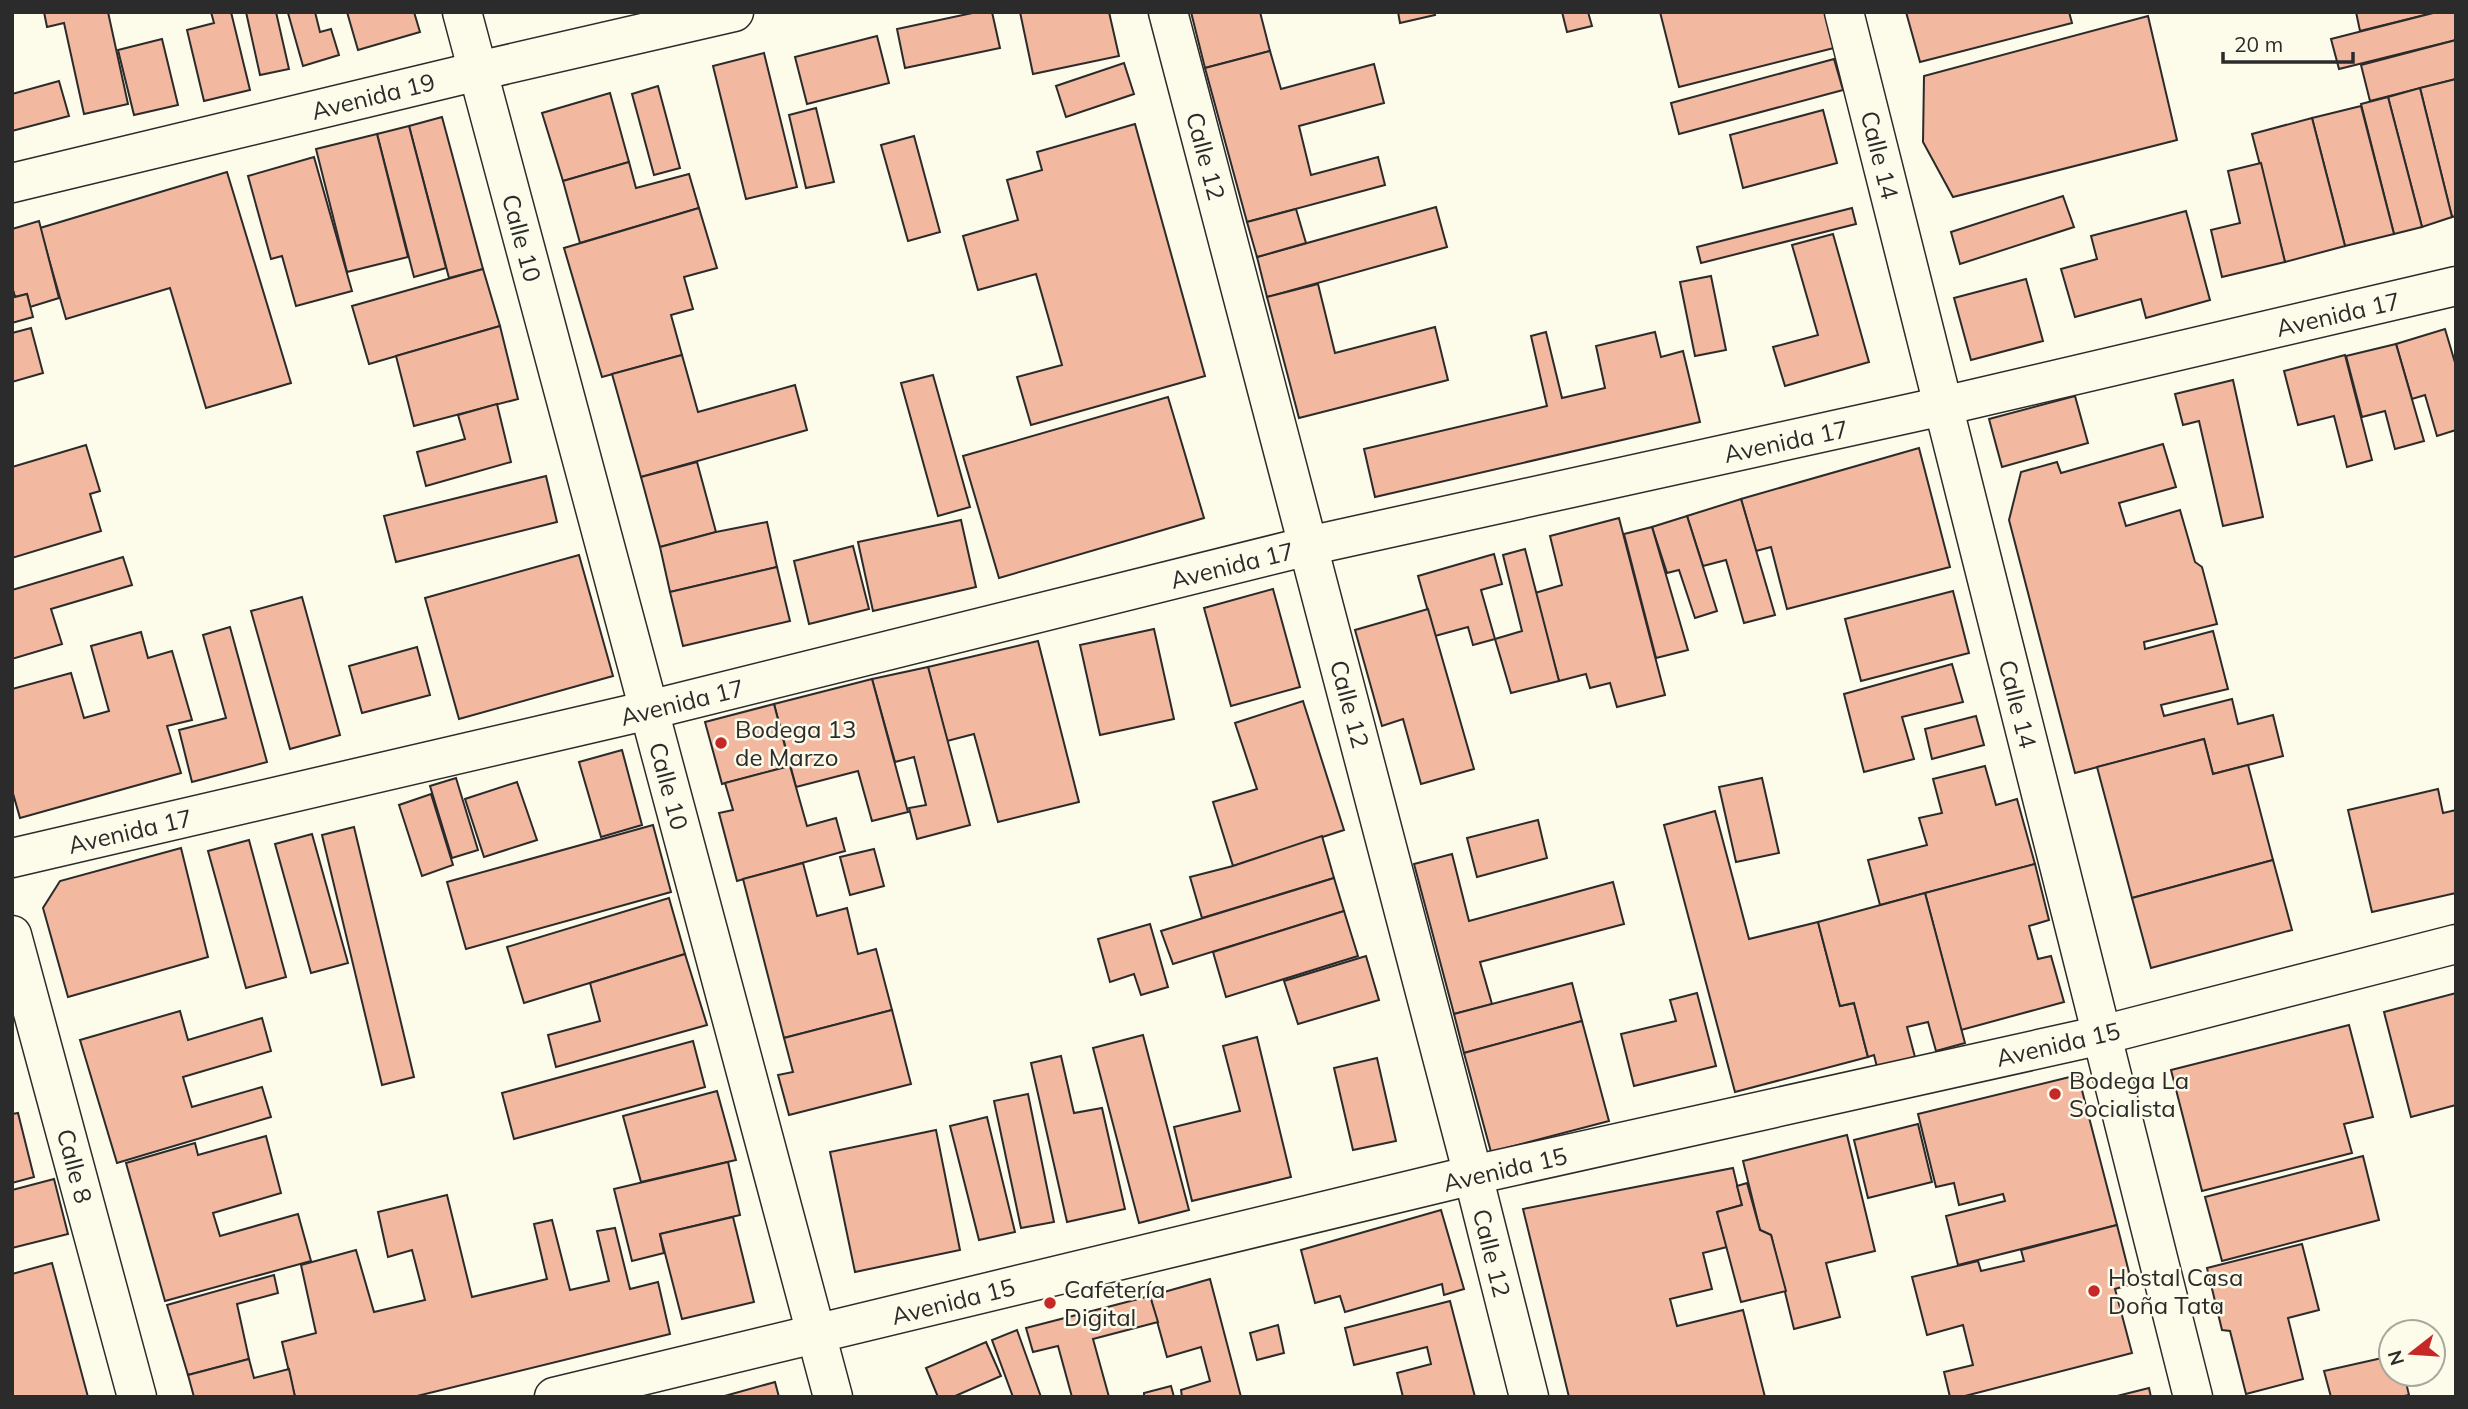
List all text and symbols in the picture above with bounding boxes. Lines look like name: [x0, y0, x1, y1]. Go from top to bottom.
scale bar: [2223, 21, 2352, 65]
text: 20 m: [2234, 31, 2283, 57]
street label: Avenida 19: [308, 66, 438, 126]
street label: Calle 14: [1855, 108, 1905, 202]
street label: Calle 12: [1180, 109, 1232, 203]
street label: Calle 10: [496, 191, 548, 285]
street label: Avenida 17: [2273, 285, 2403, 343]
street label: Avenida 17: [1721, 413, 1851, 469]
street label: Avenida 17: [1167, 535, 1297, 595]
street label: Calle 12: [1324, 657, 1376, 751]
street label: Calle 14: [1993, 657, 2043, 751]
street label: Avenida 17: [617, 672, 747, 732]
place label: Bodega 13 de Marzo: [735, 714, 856, 772]
marker: Bodega 13 de Marzo: [713, 735, 729, 751]
street label: Calle 10: [643, 739, 695, 833]
street label: Avenida 17: [65, 802, 195, 860]
street label: Avenida 15: [1993, 1015, 2123, 1073]
place label: Bodega La Socialista: [2069, 1065, 2189, 1123]
marker: Bodega La Socialista: [2047, 1086, 2063, 1102]
street label: Calle 8: [51, 1126, 99, 1206]
street label: Avenida 15: [1440, 1140, 1570, 1198]
street label: Calle 12: [1467, 1206, 1517, 1300]
place label: Hostal Casa Doña Tata: [2108, 1262, 2243, 1320]
street label: Avenida 15: [888, 1271, 1018, 1331]
place label: Cafetería Digital: [1064, 1274, 1165, 1332]
marker: Hostal Casa Doña Tata: [2086, 1283, 2102, 1299]
marker: Cafetería Digital: [1042, 1295, 1058, 1311]
north arrow: [2377, 1318, 2447, 1388]
text: N: [2382, 1348, 2409, 1368]

